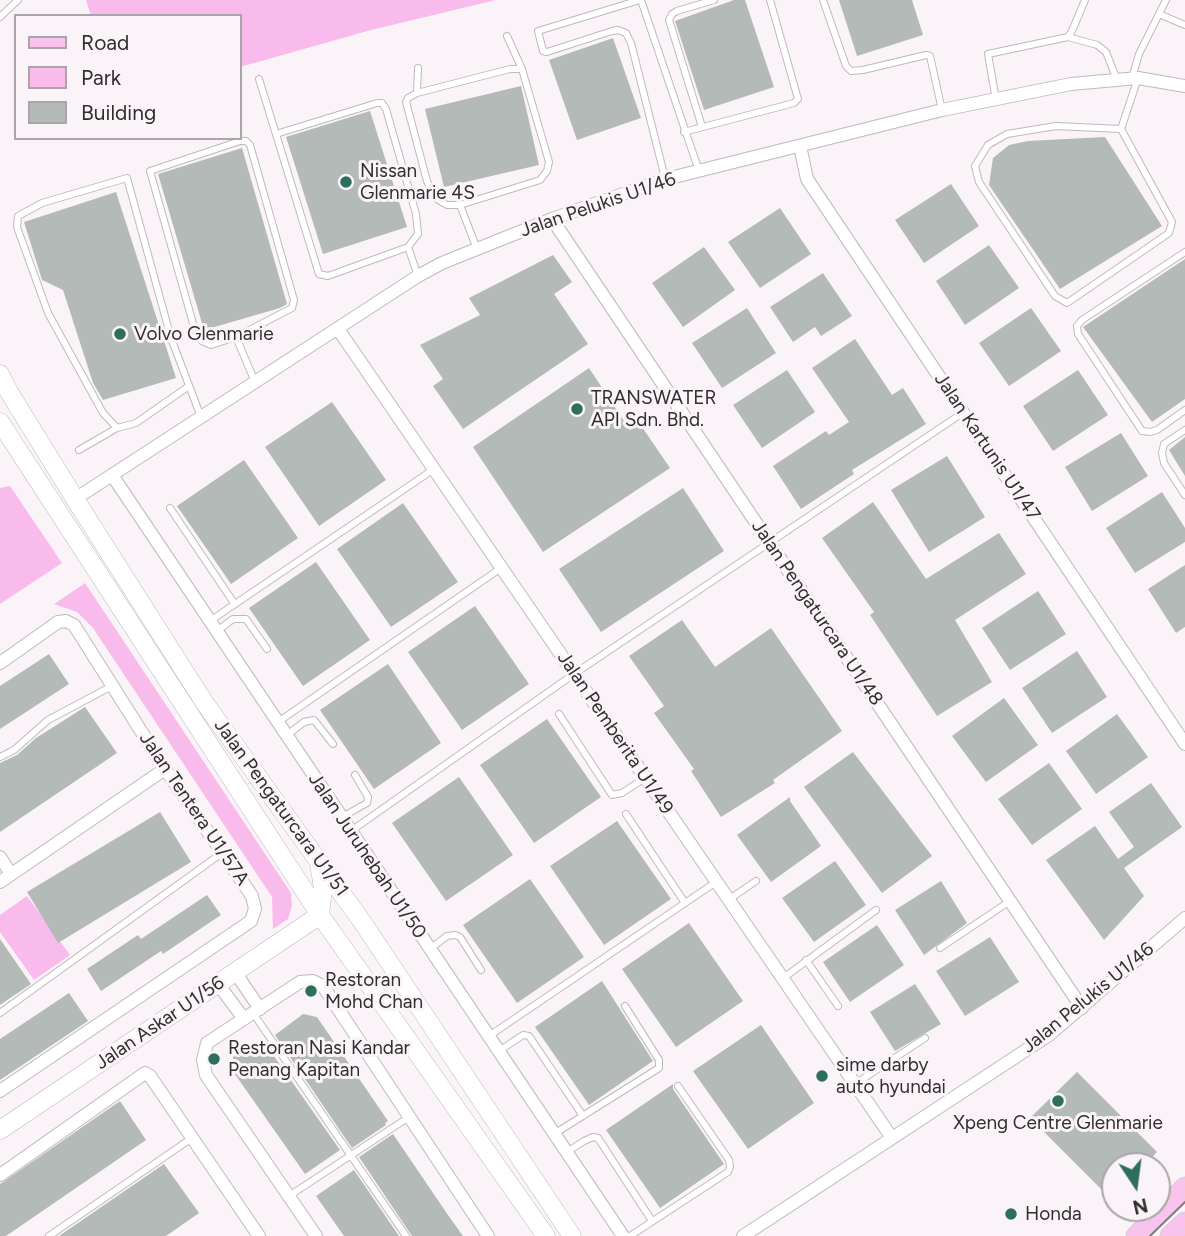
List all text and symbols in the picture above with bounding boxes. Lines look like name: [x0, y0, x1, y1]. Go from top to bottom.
legend: [14, 14, 242, 140]
text: Road: [81, 30, 129, 55]
text: Park: [81, 65, 121, 90]
text: Building: [81, 100, 156, 125]
place label: Nissan Glenmarie 4S: [360, 160, 475, 204]
street label: Jalan Pelukis U1/46: [517, 168, 679, 242]
marker: Nissan Glenmarie 4S: [338, 174, 354, 190]
place label: Volvo Glenmarie: [134, 323, 274, 345]
marker: Volvo Glenmarie: [112, 326, 128, 342]
street label: Jalan Kartunis U1/47: [929, 369, 1045, 525]
place label: TRANSWATER API Sdn. Bhd.: [591, 387, 716, 431]
marker: TRANSWATER API Sdn. Bhd.: [569, 401, 585, 417]
street label: Jalan Pengaturcara U1/48: [746, 516, 888, 710]
street label: Jalan Pemberita U1/49: [552, 647, 678, 819]
street label: Jalan Pengaturcara U1/51: [209, 715, 353, 901]
street label: Jalan Tentera U1/57A: [134, 728, 254, 890]
street label: Jalan Juruhebah U1/50: [303, 769, 431, 943]
street label: Jalan Pelukis U1/46: [1017, 938, 1159, 1058]
place label: Restoran Mohd Chan: [325, 969, 423, 1013]
street label: Jalan Askar U1/56: [91, 971, 229, 1075]
marker: Restoran Mohd Chan: [303, 983, 319, 999]
place label: Restoran Nasi Kandar Penang Kapitan: [228, 1037, 410, 1081]
marker: Restoran Nasi Kandar Penang Kapitan: [206, 1051, 222, 1067]
place label: sime darby auto hyundai: [836, 1054, 946, 1098]
marker: sime darby auto hyundai: [814, 1068, 830, 1084]
marker: Xpeng Centre Glenmarie: [1050, 1093, 1066, 1109]
place label: Xpeng Centre Glenmarie: [953, 1112, 1163, 1134]
north arrow: [1101, 1152, 1171, 1222]
text: N: [1131, 1193, 1150, 1219]
place label: Honda: [1025, 1203, 1082, 1225]
marker: Honda: [1003, 1206, 1019, 1222]

